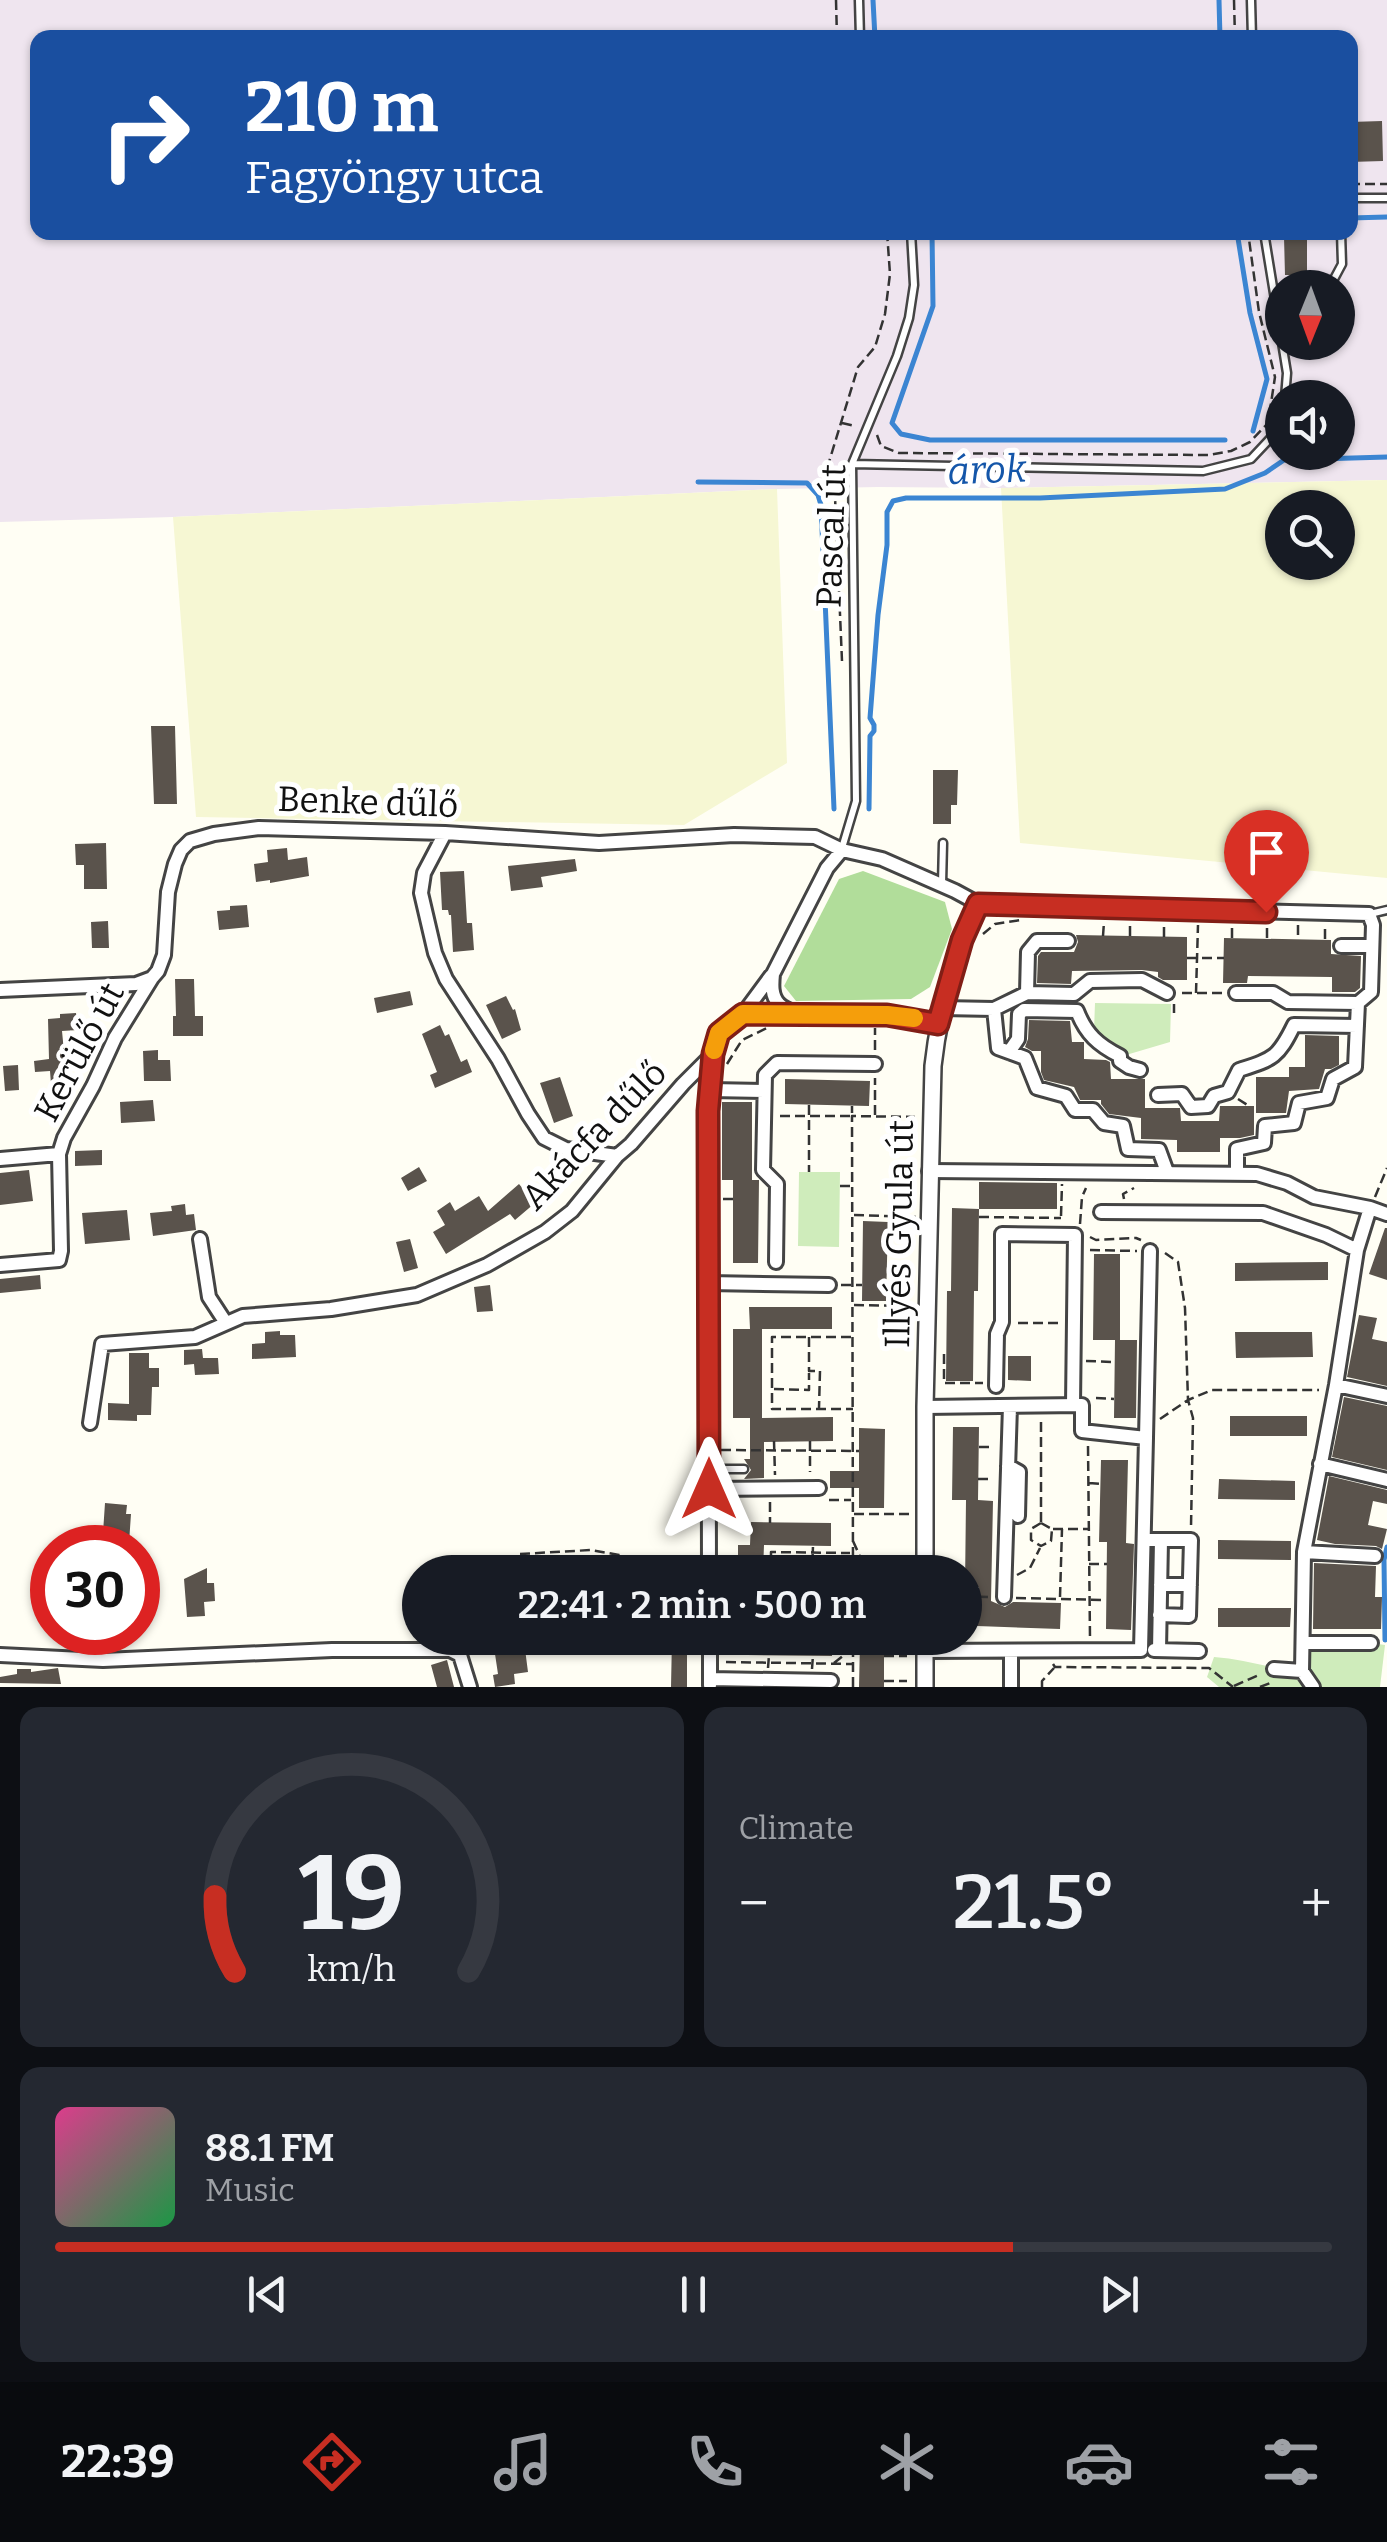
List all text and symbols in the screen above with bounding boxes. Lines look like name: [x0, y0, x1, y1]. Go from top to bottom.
text: 210 m: [245, 66, 438, 150]
icon: right: [80, 70, 210, 200]
text: Fagyöngy utca: [245, 151, 543, 205]
north arrow: [1265, 270, 1355, 360]
map controls: [1265, 270, 1355, 580]
button: sound: [1265, 380, 1355, 470]
water label: árok: [947, 446, 1028, 494]
street label: Pascal út: [808, 463, 855, 609]
button: search: [1265, 490, 1355, 580]
street label: Benke dűlő: [277, 778, 459, 826]
pin: [1224, 810, 1309, 913]
icon: arrive: [1239, 825, 1294, 880]
street label: Kerülő út: [25, 975, 133, 1129]
street label: Akácfa dűlő: [513, 1052, 675, 1218]
street label: Illyés Gyula út: [876, 1119, 922, 1349]
position arrow: [657, 1437, 761, 1541]
speed limit sign: 30: [30, 1525, 160, 1655]
text: 22:41 · 2 min · 500 m: [518, 1582, 866, 1628]
text: Climate: [739, 1809, 854, 1847]
text: 19: [299, 1832, 405, 1957]
text: 21.5°: [953, 1858, 1117, 1948]
text: −: [739, 1871, 769, 1937]
text: +: [1301, 1871, 1332, 1937]
text: km/h: [308, 1948, 396, 1990]
text: 88.1 FM: [205, 2125, 334, 2171]
text: Music: [205, 2171, 295, 2209]
icon: previous: [240, 2267, 295, 2322]
icon: pause: [666, 2267, 721, 2322]
icon: next: [1092, 2267, 1147, 2322]
icon: directions: [297, 2427, 367, 2497]
icon: music: [488, 2427, 558, 2497]
icon: phone: [680, 2427, 750, 2497]
icon: climate: [872, 2427, 942, 2497]
icon: car: [1064, 2427, 1134, 2497]
icon: filters: [1256, 2427, 1326, 2497]
text: 22:39: [61, 2435, 175, 2489]

